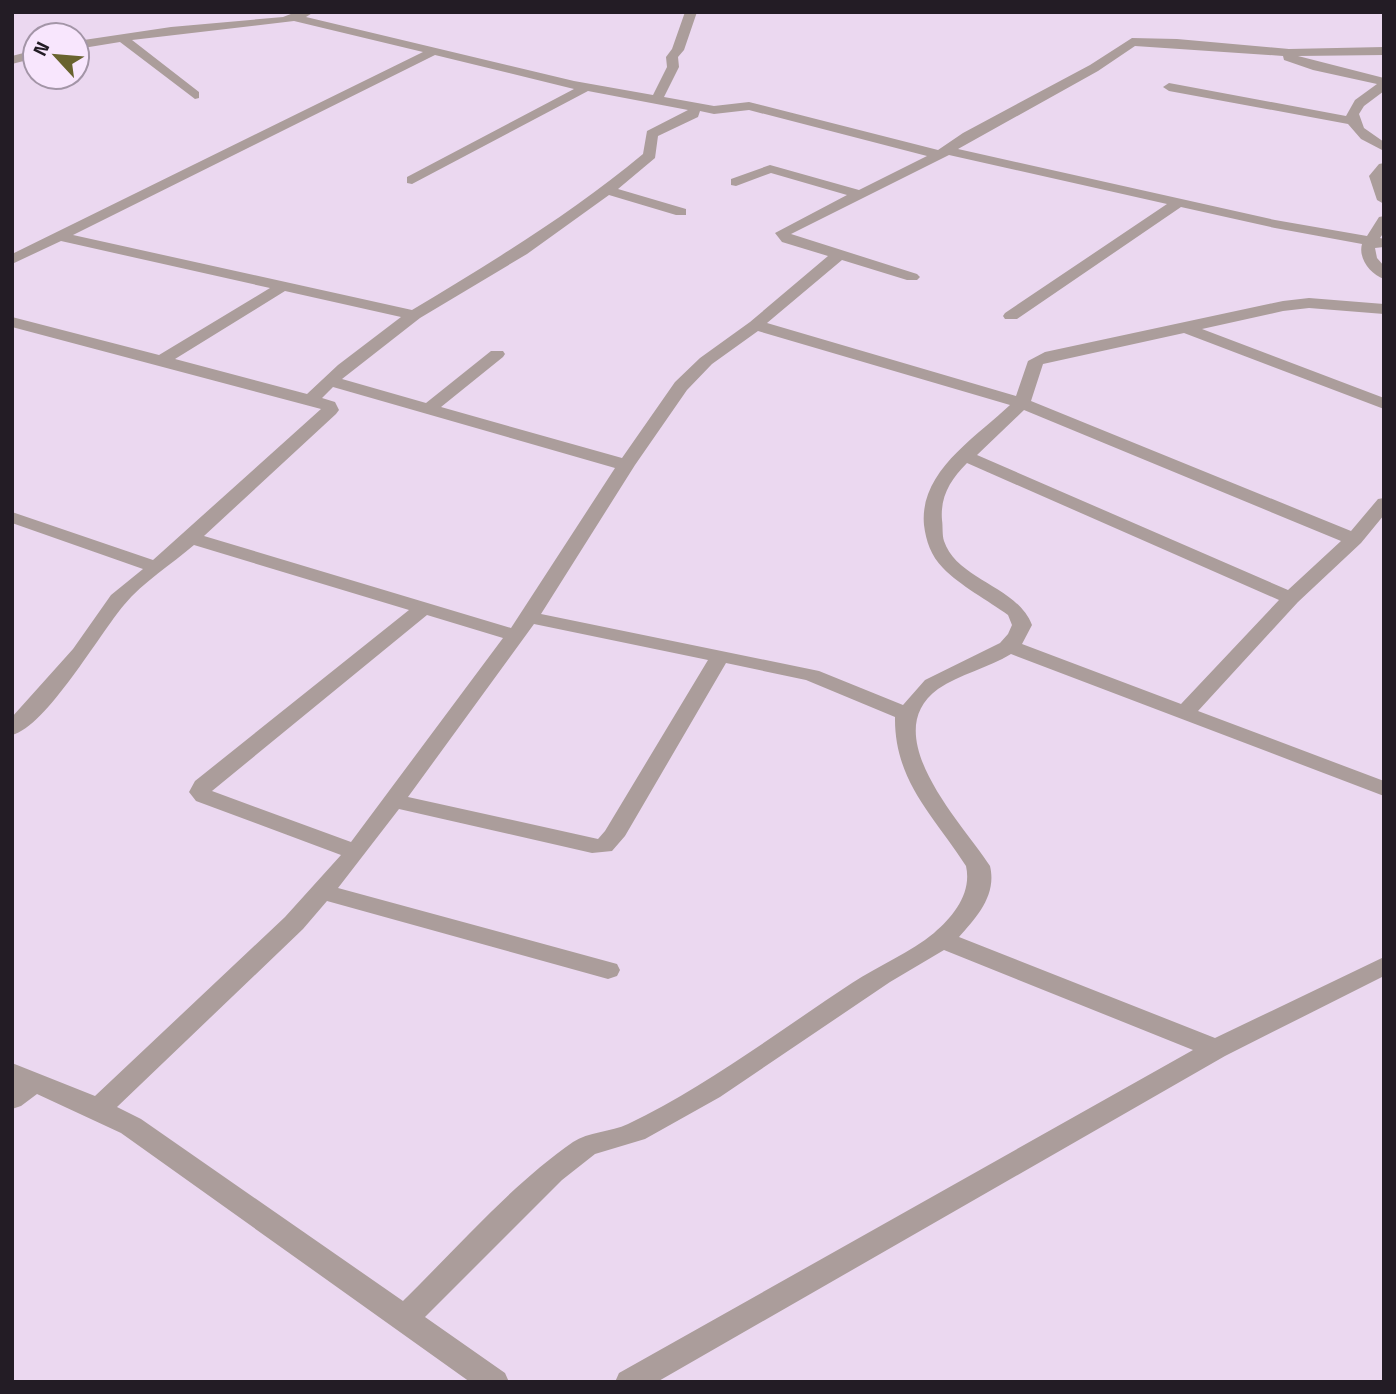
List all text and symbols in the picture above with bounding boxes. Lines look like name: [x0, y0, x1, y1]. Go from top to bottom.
north arrow: [21, 21, 91, 91]
text: N: [24, 36, 56, 61]

